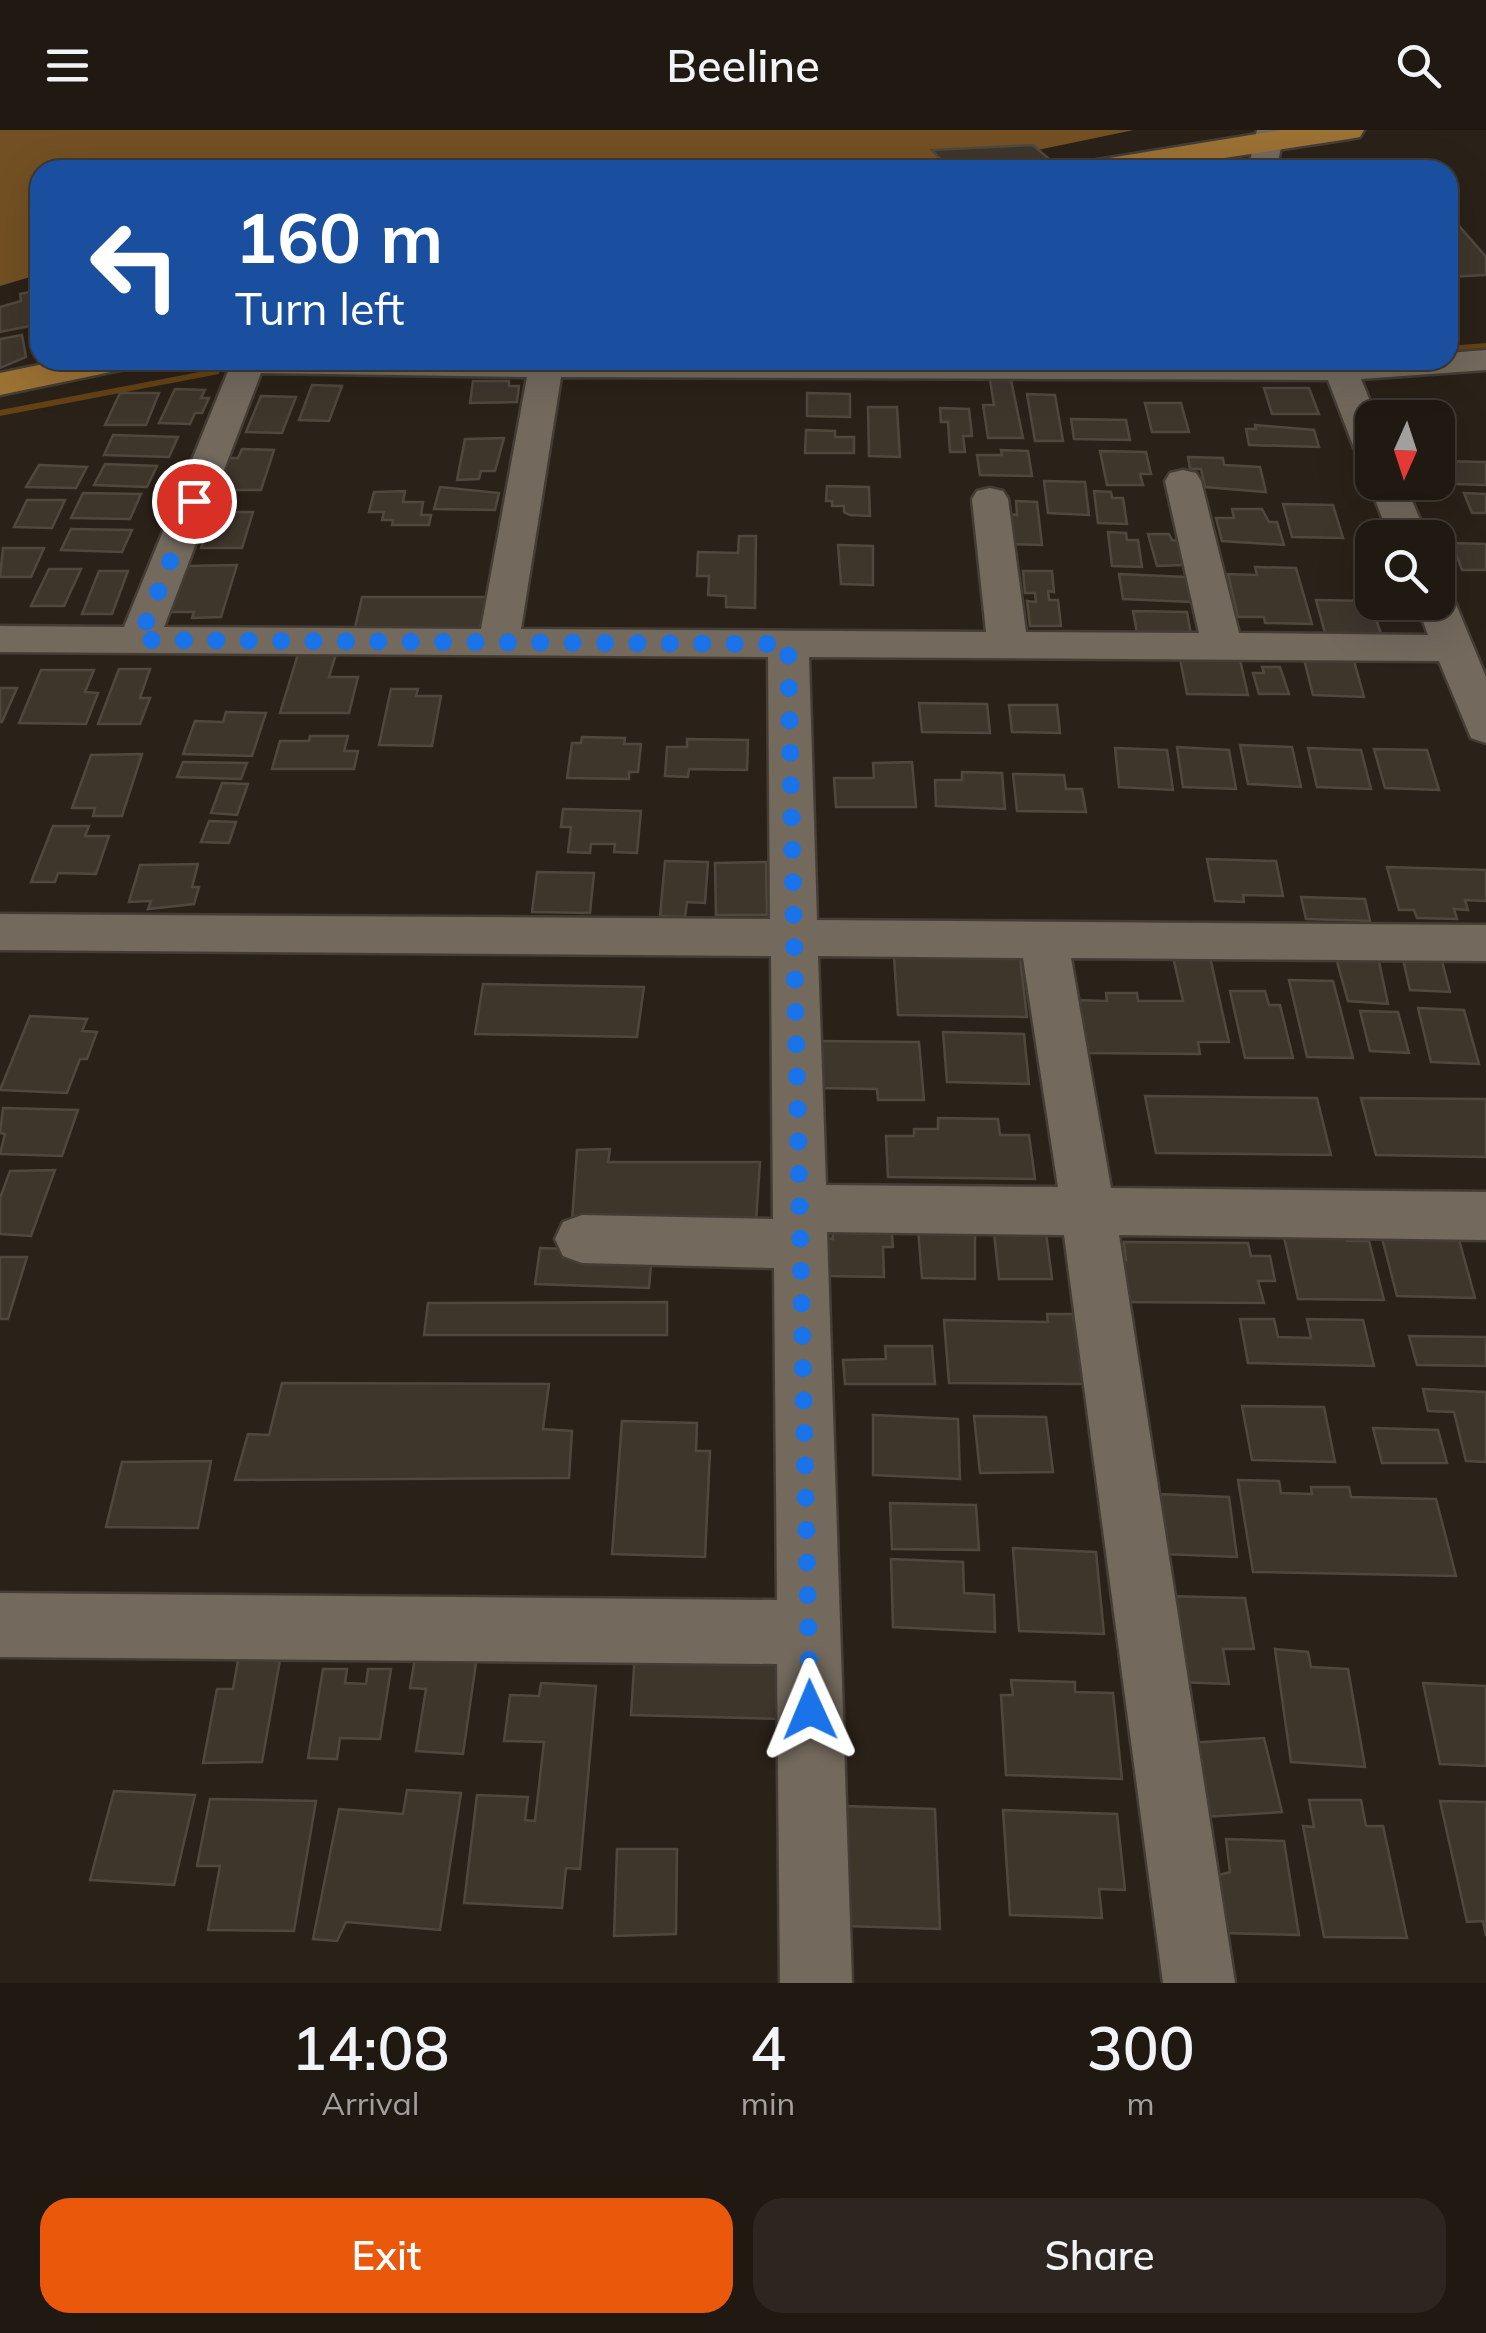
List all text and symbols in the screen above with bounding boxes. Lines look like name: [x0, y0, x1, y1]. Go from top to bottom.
text: Beeline: [666, 37, 820, 93]
icon: menu: [40, 38, 95, 93]
icon: search: [1391, 38, 1446, 93]
text: 160 m: [235, 193, 443, 281]
icon: left: [70, 200, 200, 330]
text: Turn left: [235, 280, 404, 336]
north arrow: [1355, 400, 1455, 500]
map controls: [1355, 400, 1455, 620]
pin: [152, 459, 237, 544]
icon: arrive: [167, 474, 222, 529]
button: search: [1355, 520, 1455, 620]
position arrow: [758, 1658, 862, 1762]
text: 14:08: [291, 2010, 450, 2085]
text: 4: [750, 2010, 786, 2085]
text: 300: [1087, 2010, 1195, 2085]
text: Arrival: [322, 2083, 419, 2123]
text: min: [741, 2083, 795, 2123]
text: m: [1127, 2083, 1155, 2123]
button: Exit: [40, 2198, 733, 2313]
button: Share: [753, 2198, 1446, 2313]

